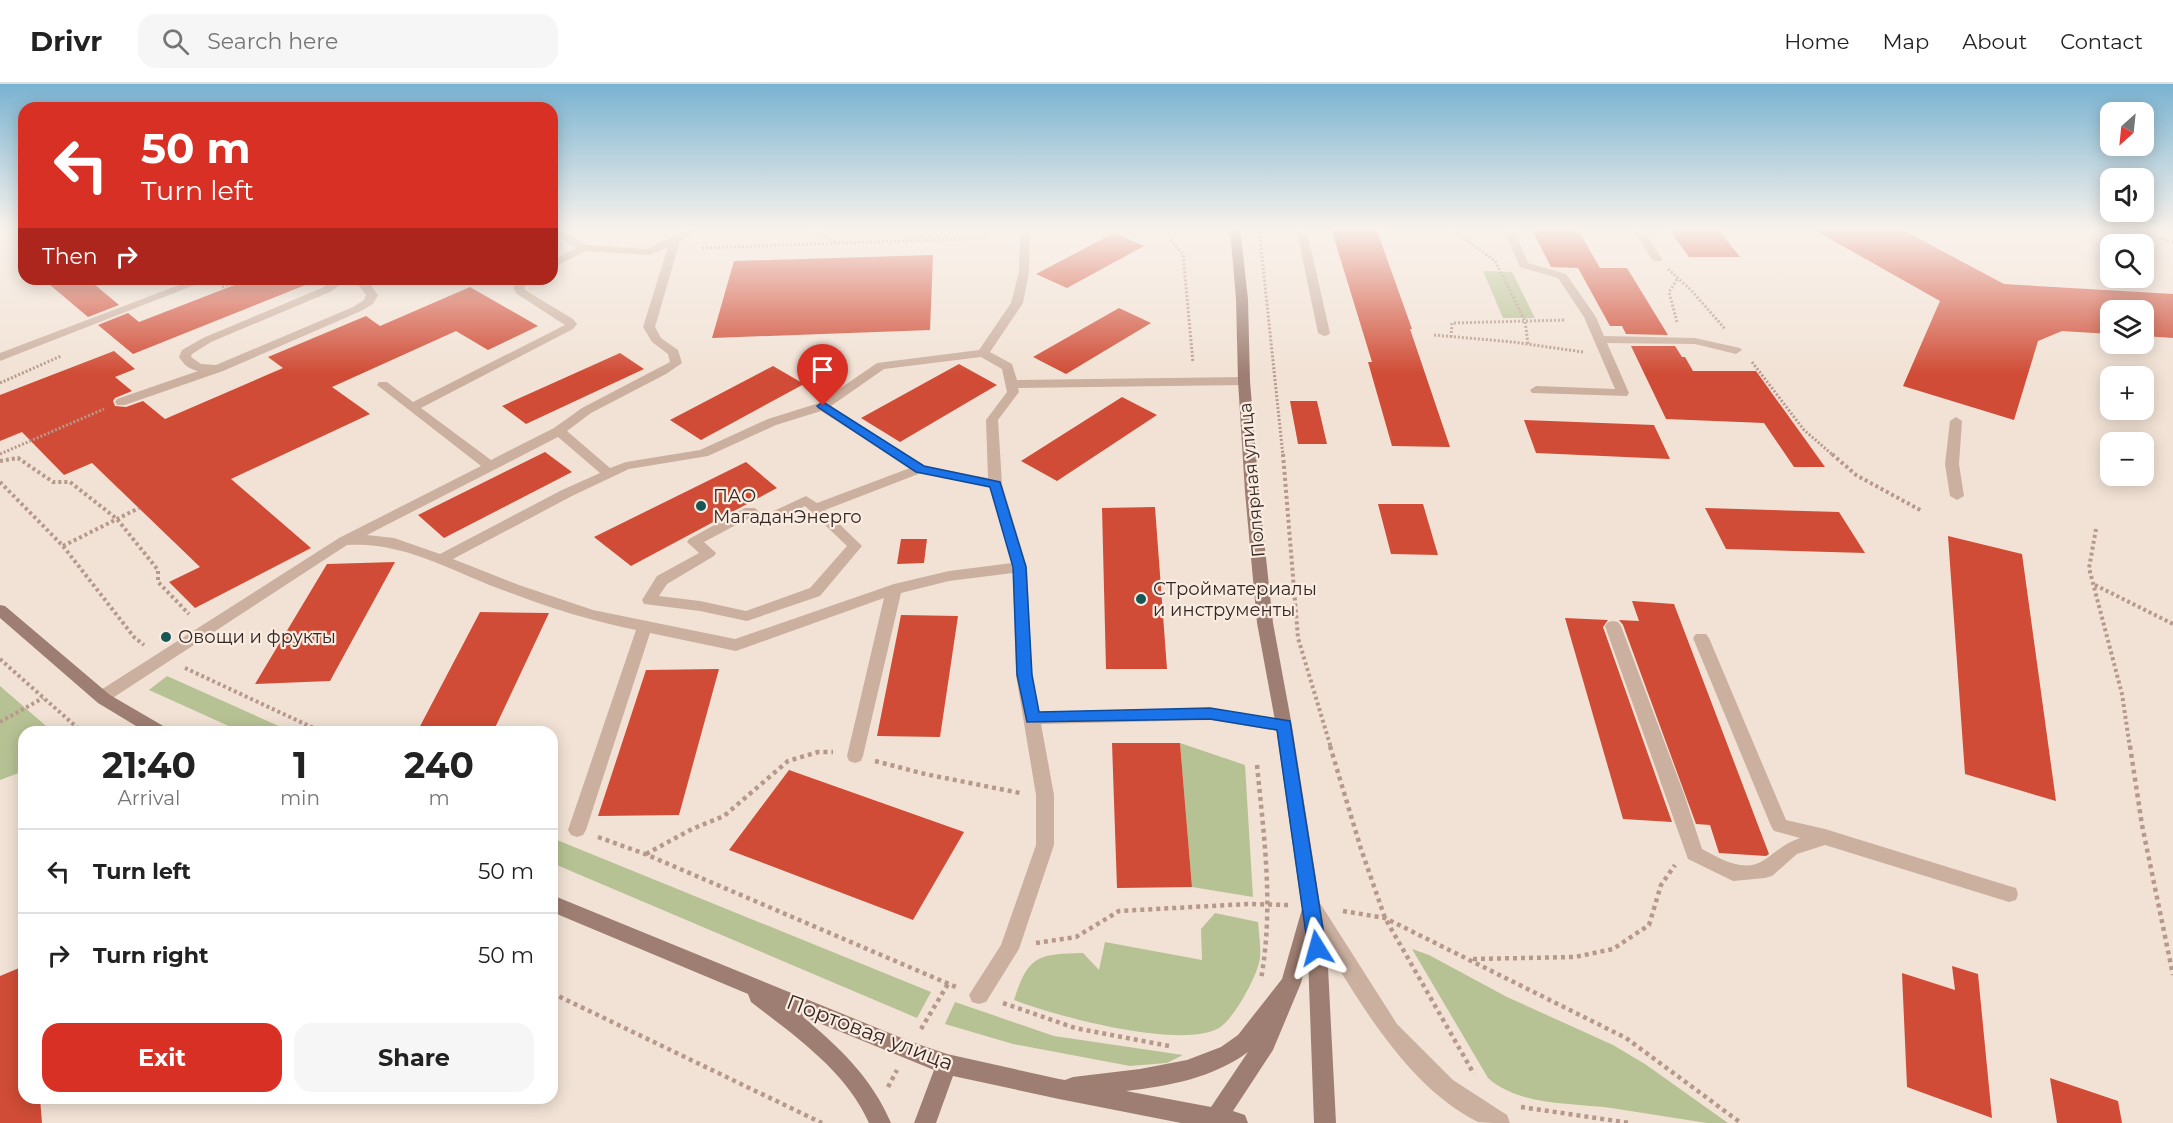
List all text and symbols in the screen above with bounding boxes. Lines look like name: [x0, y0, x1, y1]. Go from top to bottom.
search box: [138, 14, 558, 68]
text: Drivr: [30, 24, 102, 58]
icon: search: [159, 25, 192, 58]
text: Search here: [207, 28, 338, 55]
text: Home: [1784, 29, 1849, 54]
text: Map: [1882, 29, 1929, 54]
text: About: [1962, 29, 2027, 54]
text: Contact: [2060, 29, 2143, 54]
north arrow: [2100, 102, 2154, 156]
map controls: [2100, 102, 2154, 486]
text: 50 m: [141, 122, 250, 174]
icon: left: [42, 126, 120, 204]
button: sound: [2100, 168, 2154, 222]
text: Turn left: [141, 174, 254, 207]
button: search: [2100, 234, 2154, 288]
icon: right: [110, 240, 143, 273]
text: Then: [42, 243, 98, 270]
button: layers: [2100, 300, 2154, 354]
pin: [797, 344, 848, 406]
icon: arrive: [806, 353, 839, 386]
button: +: [2100, 366, 2154, 420]
street label: Полярная улица: [1234, 402, 1270, 558]
button: −: [2100, 432, 2154, 486]
place label: ПАО МагаданЭнерго: [713, 485, 862, 528]
marker: ПАО МагаданЭнерго: [694, 499, 708, 513]
place label: СТройматериалы и инструменты: [1153, 578, 1317, 621]
marker: СТройматериалы и инструменты: [1134, 592, 1148, 606]
place label: Овощи и фрукты: [178, 626, 336, 648]
marker: Овощи и фрукты: [159, 630, 173, 644]
text: 21:40: [102, 743, 196, 787]
text: 1: [293, 743, 307, 787]
text: 240: [404, 743, 474, 787]
text: Arrival: [117, 786, 180, 810]
text: min: [280, 786, 320, 810]
text: m: [428, 786, 450, 810]
icon: left: [42, 855, 75, 888]
text: Turn left: [93, 858, 191, 885]
text: 50 m: [478, 858, 534, 885]
position arrow: [1285, 916, 1349, 980]
icon: right: [42, 939, 75, 972]
text: Turn right: [93, 942, 208, 969]
text: 50 m: [478, 942, 534, 969]
street label: Портовая улица: [783, 989, 957, 1075]
button: Exit: [42, 1023, 282, 1092]
button: Share: [294, 1023, 534, 1092]

